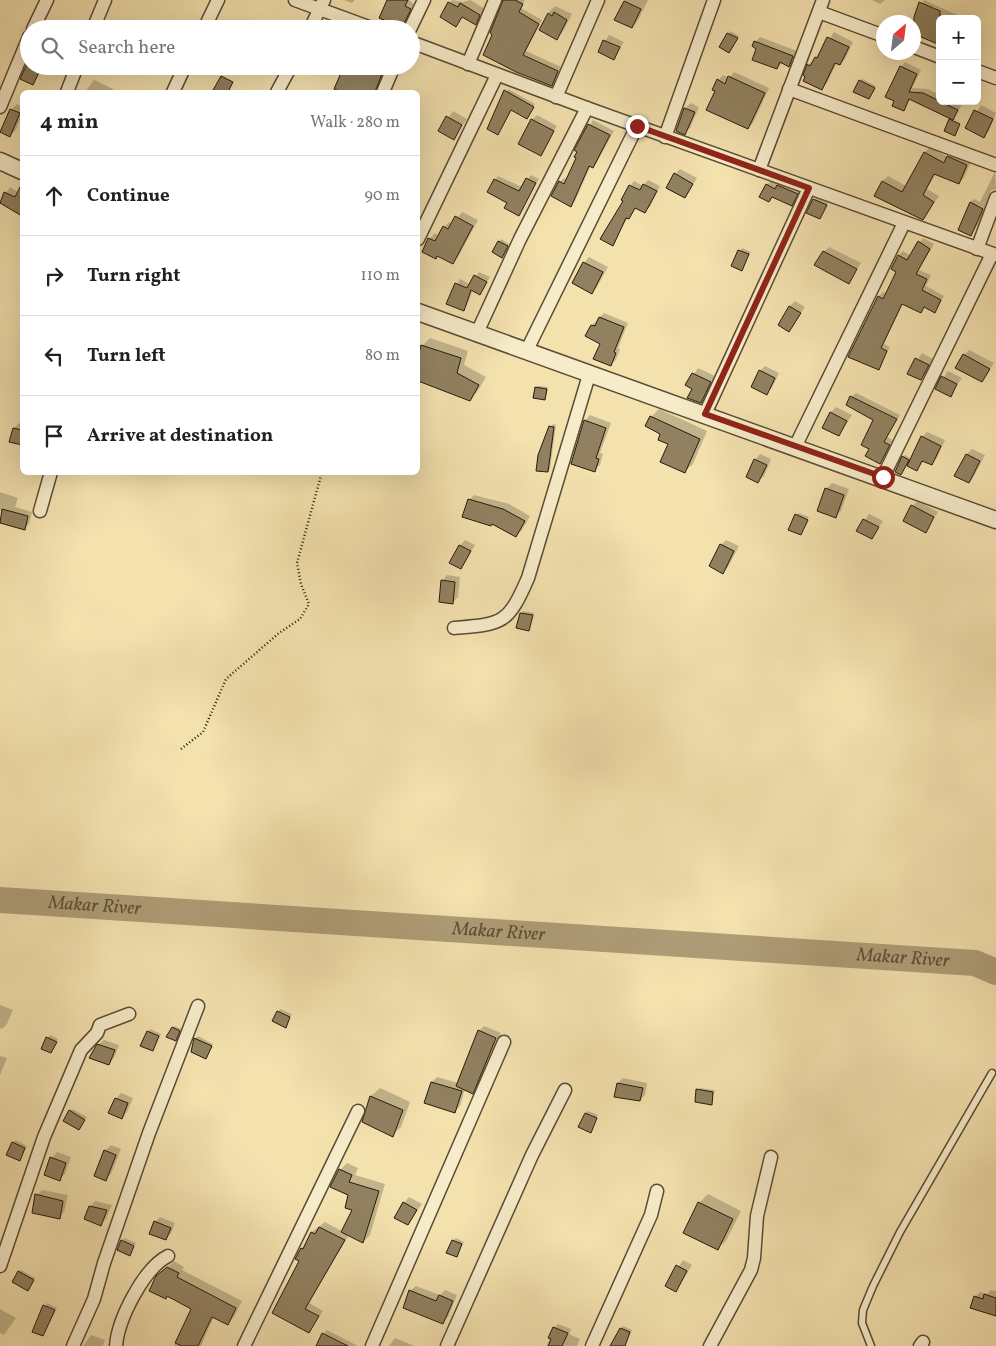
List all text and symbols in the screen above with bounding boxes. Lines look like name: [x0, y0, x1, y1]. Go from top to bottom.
north arrow: [876, 15, 921, 60]
map controls: [936, 15, 981, 105]
button: +: [936, 15, 981, 60]
search box: [20, 20, 420, 75]
icon: search: [38, 34, 66, 62]
text: Search here: [78, 35, 175, 61]
button: −: [936, 60, 981, 105]
text: 4 min: [40, 108, 99, 137]
text: Walk · 280 m: [310, 112, 400, 134]
route end: [626, 115, 649, 138]
icon: ahead: [40, 182, 68, 210]
text: Continue: [87, 183, 170, 209]
text: 90 m: [364, 185, 400, 207]
icon: right: [40, 262, 68, 290]
text: Turn right: [87, 263, 180, 289]
text: 110 m: [361, 265, 400, 287]
icon: left: [40, 342, 68, 370]
text: Turn left: [87, 343, 166, 369]
text: 80 m: [365, 345, 400, 367]
icon: arrive: [40, 422, 68, 450]
text: Arrive at destination: [87, 423, 273, 449]
route start: [872, 466, 895, 489]
water label: Makar River: [46, 890, 143, 922]
water label: Makar River: [451, 916, 547, 948]
water label: Makar River: [855, 942, 951, 974]

